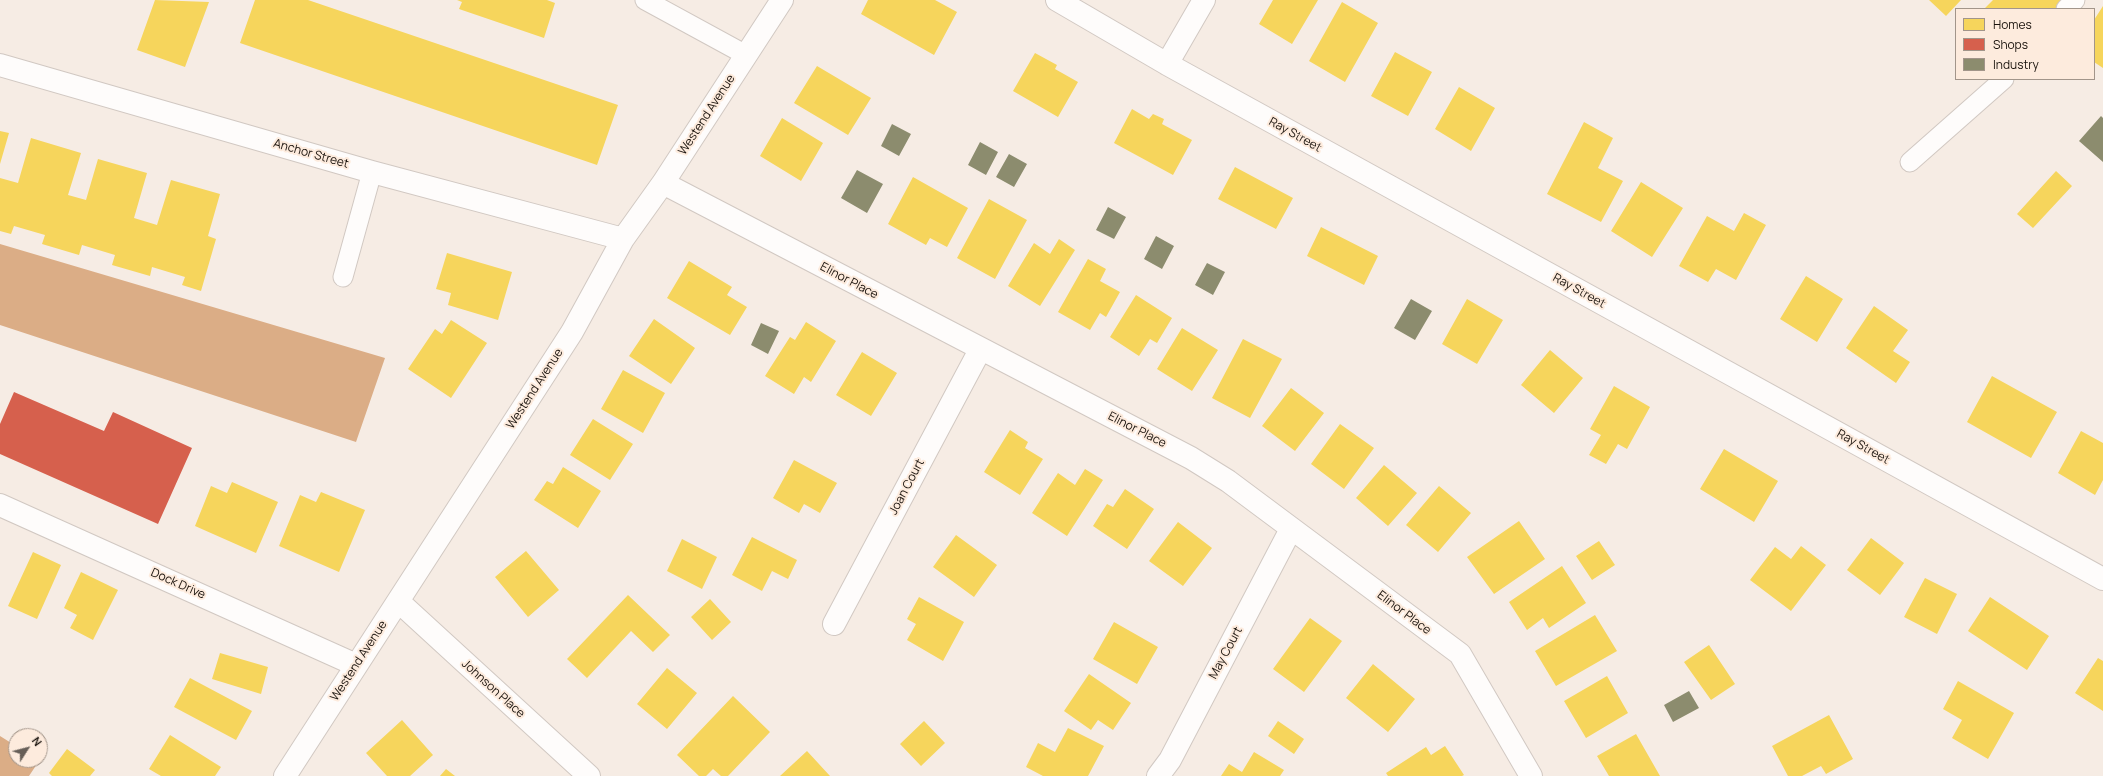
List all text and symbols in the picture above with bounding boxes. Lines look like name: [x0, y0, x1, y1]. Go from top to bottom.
legend: [1955, 8, 2095, 80]
text: Homes: [1993, 16, 2032, 33]
text: Shops: [1993, 36, 2028, 53]
text: Industry: [1993, 56, 2039, 73]
street label: Westend Avenue: [676, 72, 738, 158]
street label: Ray Street: [1266, 115, 1324, 155]
street label: Anchor Street: [272, 136, 350, 172]
street label: Elinor Place: [818, 260, 880, 302]
street label: Ray Street: [1550, 271, 1608, 311]
street label: Westend Avenue: [504, 346, 566, 432]
street label: Elinor Place: [1105, 409, 1169, 451]
street label: Ray Street: [1834, 427, 1892, 467]
street label: Joan Court: [886, 457, 928, 517]
street label: Dock Drive: [148, 566, 208, 602]
street label: Elinor Place: [1374, 588, 1434, 638]
street label: Westend Avenue: [328, 618, 390, 704]
street label: May Court: [1206, 624, 1246, 682]
street label: Johnson Place: [458, 657, 528, 721]
north arrow: [8, 728, 48, 768]
text: N: [29, 734, 46, 749]

